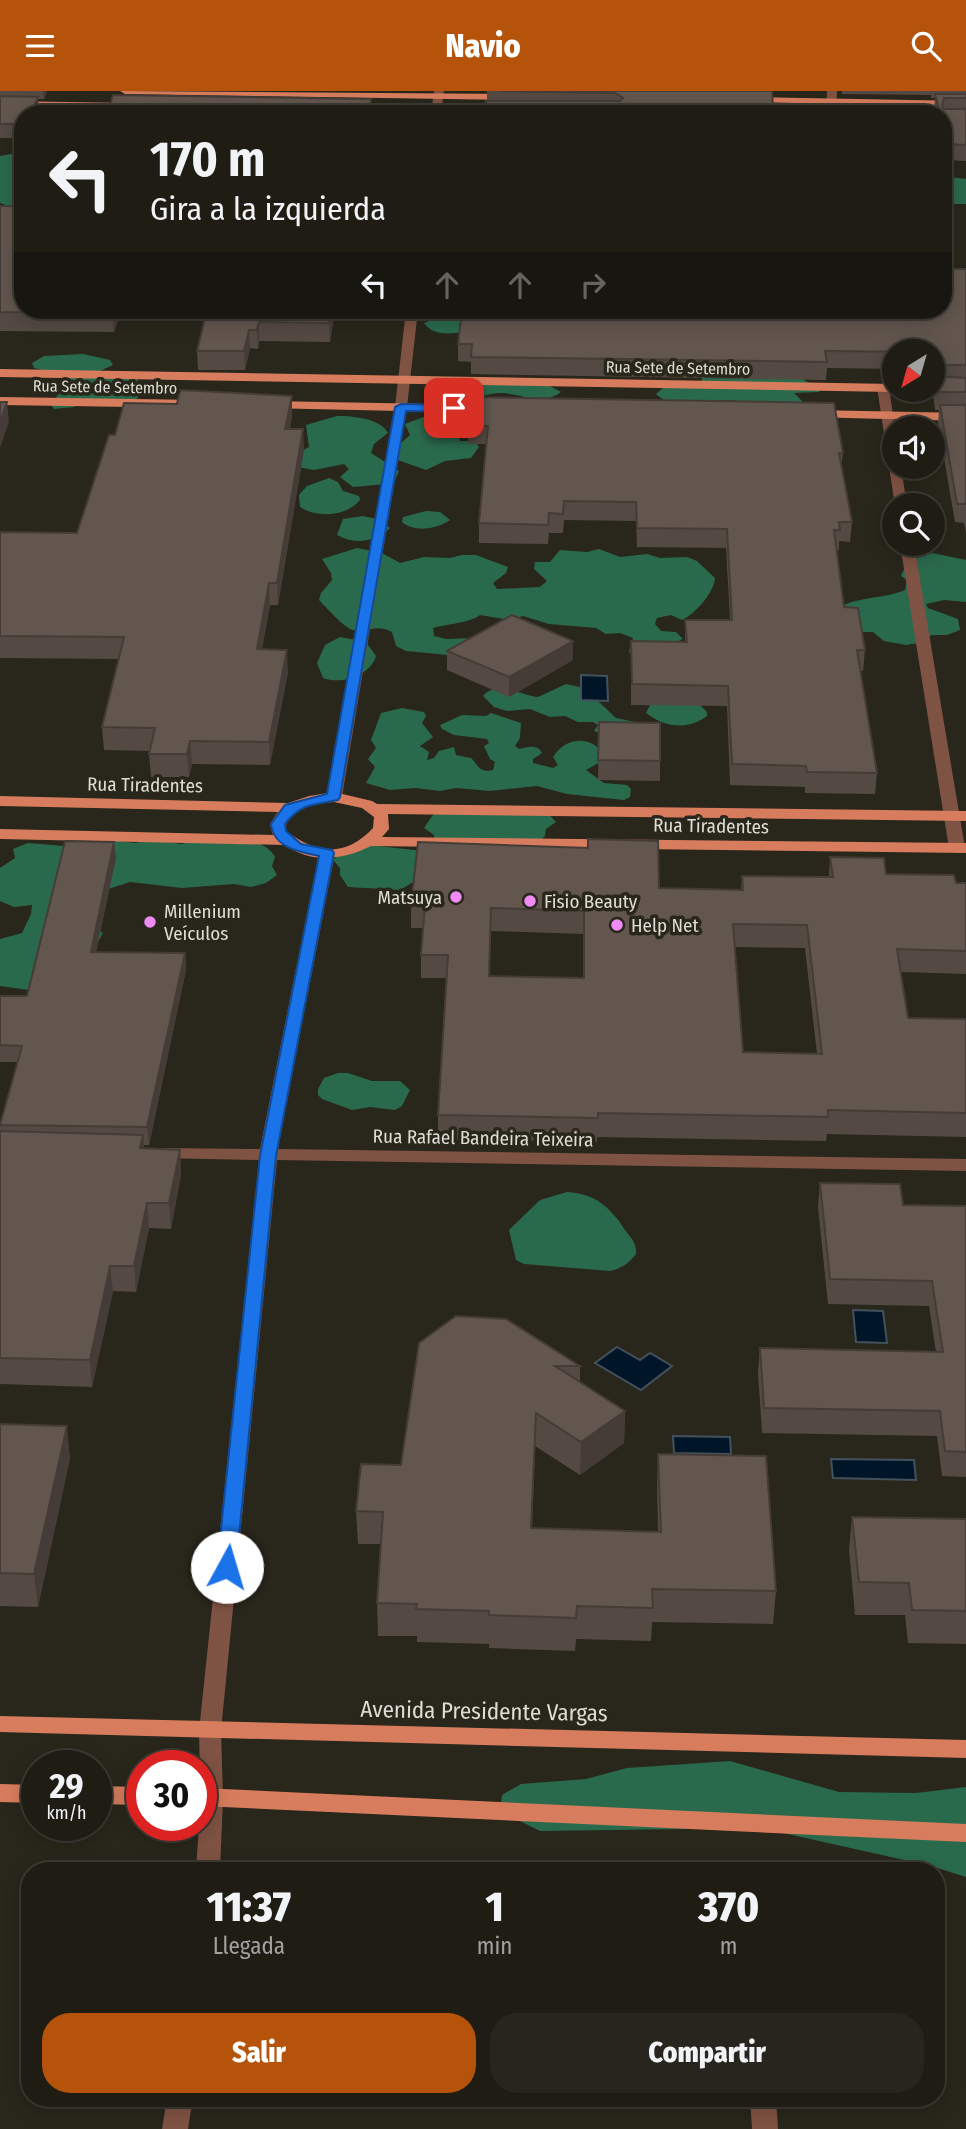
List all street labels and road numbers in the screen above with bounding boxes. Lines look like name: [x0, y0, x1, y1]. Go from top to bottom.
street label: Rua Sete de Setembro: [606, 357, 750, 379]
street label: Rua Sete de Setembro: [33, 376, 177, 398]
street label: Rua Tiradentes: [87, 772, 203, 798]
street label: Rua Tiradentes: [653, 813, 769, 839]
street label: Rua Rafael Bandeira Teixeira: [372, 1125, 594, 1151]
street label: Avenida Presidente Vargas: [360, 1695, 608, 1727]

